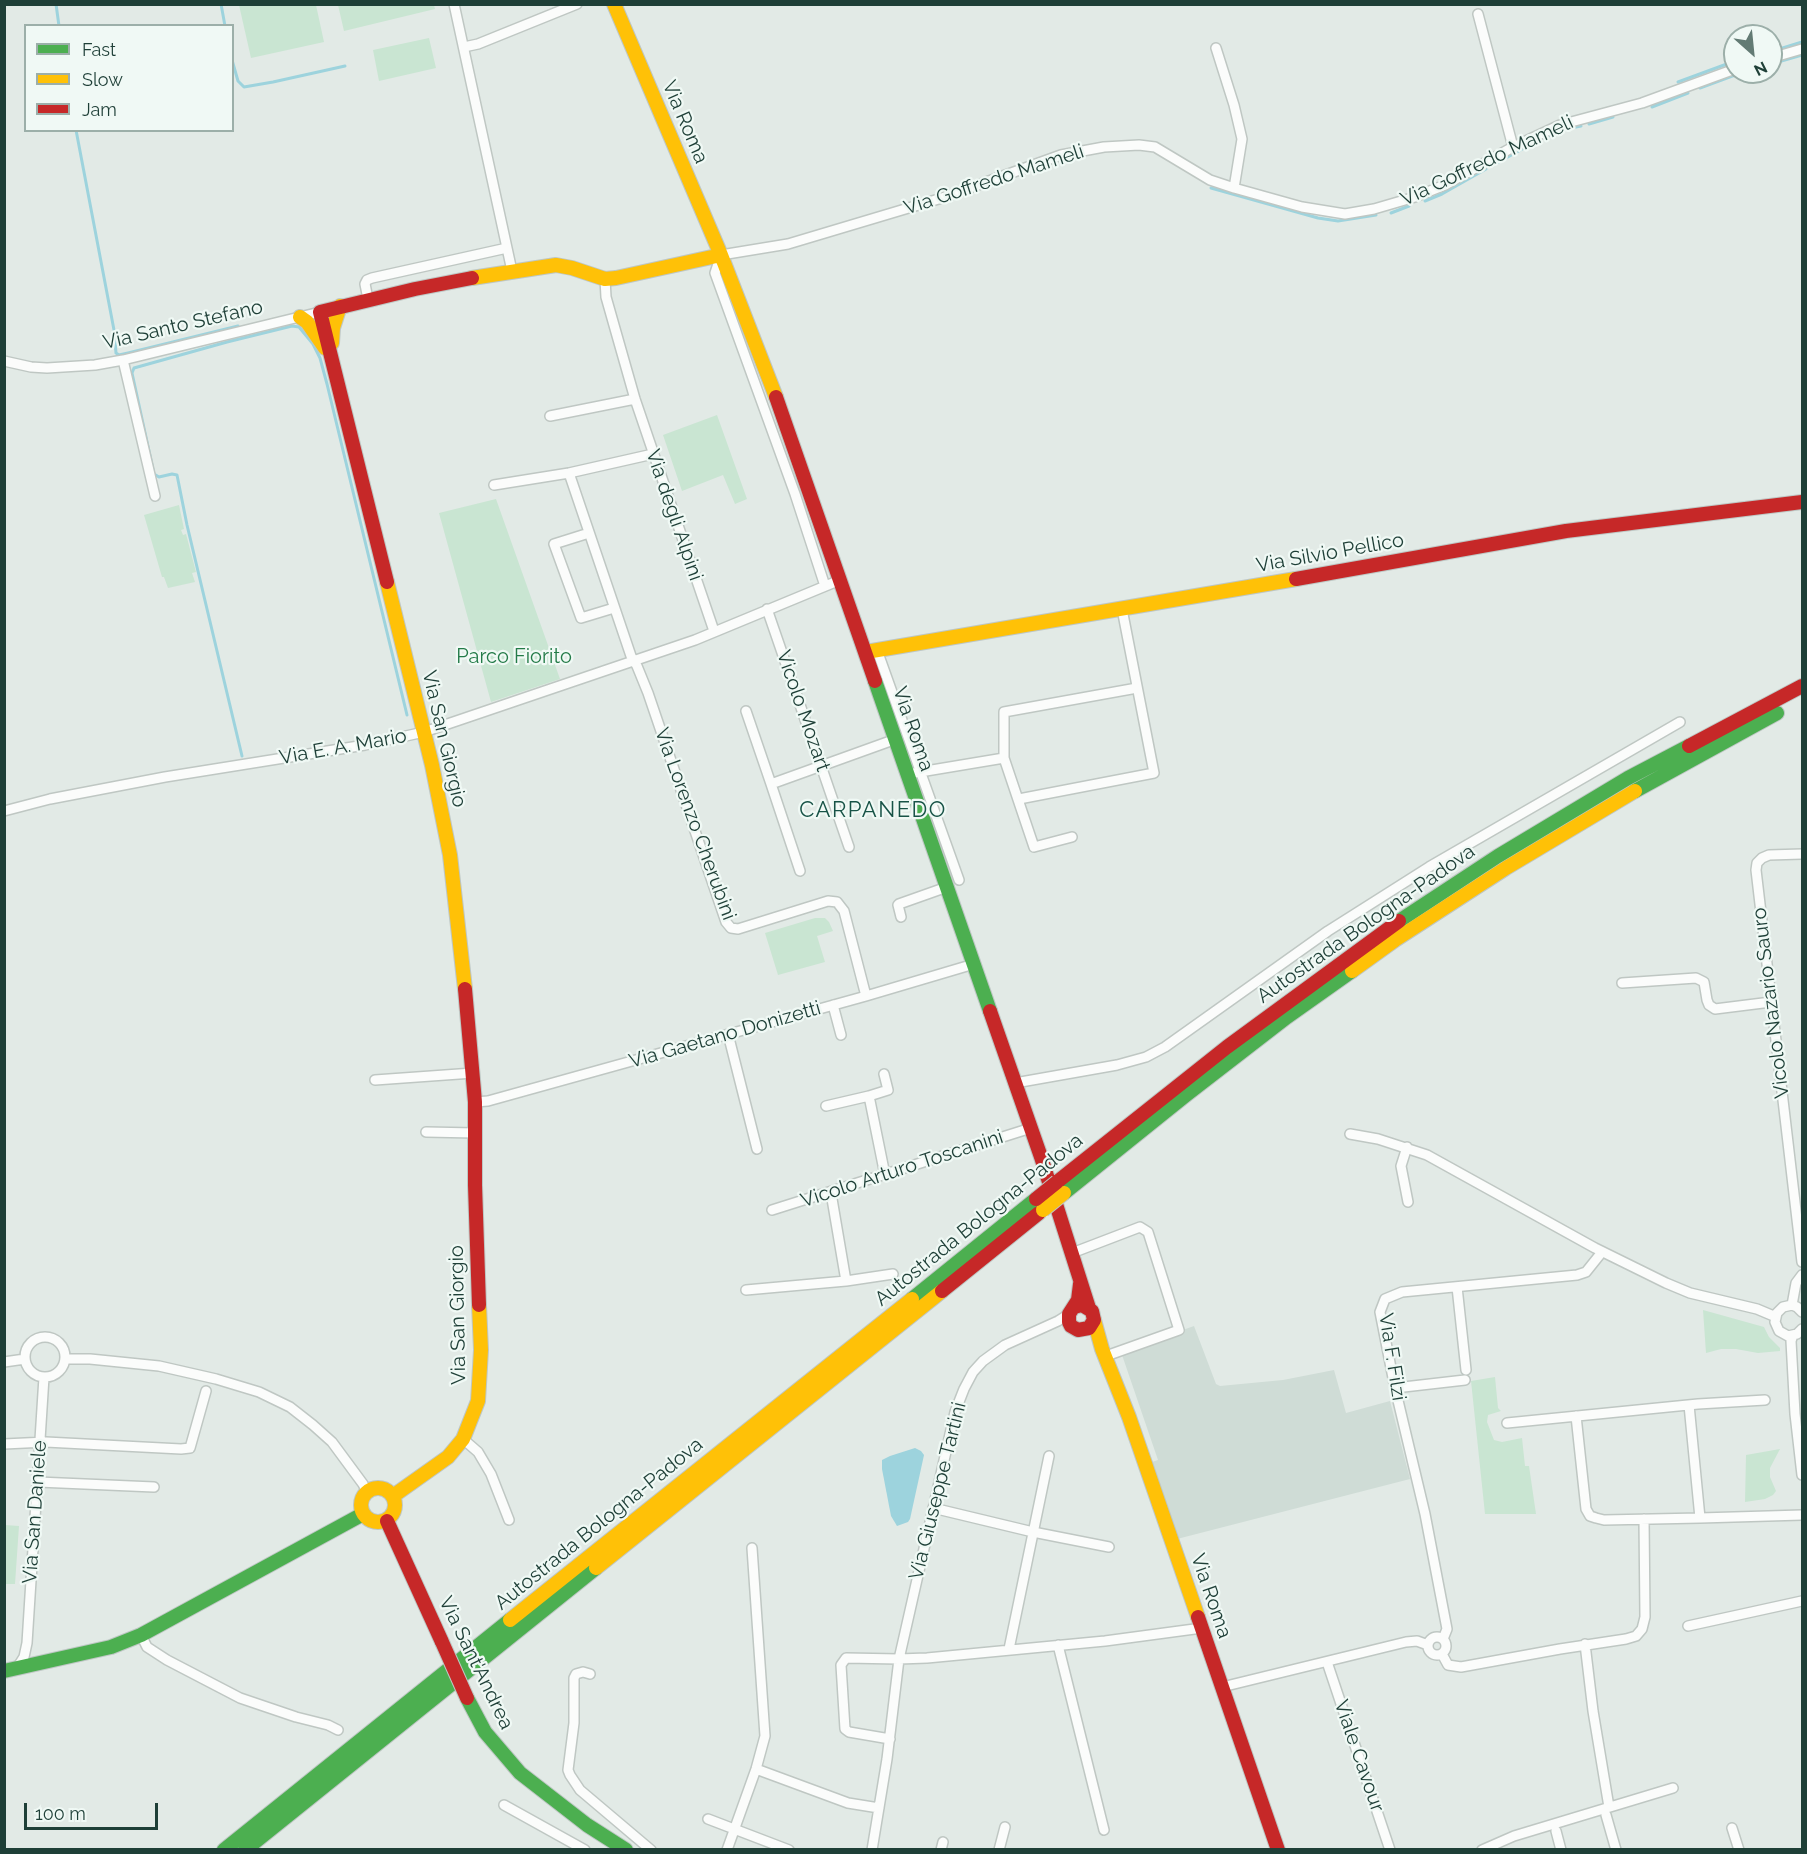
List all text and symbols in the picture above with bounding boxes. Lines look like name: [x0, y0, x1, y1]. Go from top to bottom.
legend: [24, 24, 234, 132]
north arrow: [1723, 24, 1783, 84]
text: Fast: [82, 39, 116, 60]
text: N: [1751, 57, 1770, 80]
text: Slow: [82, 69, 123, 90]
street label: Via Roma: [657, 77, 713, 167]
text: Jam: [82, 99, 117, 120]
street label: Via Goffredo Mameli: [1397, 110, 1577, 212]
street label: Via Goffredo Mameli: [901, 140, 1087, 220]
street label: Via Santo Stefano: [101, 295, 265, 355]
street label: Via degli Alpini: [640, 446, 708, 584]
street label: Via Silvio Pellico: [1254, 528, 1406, 578]
park label: Parco Fiorito: [456, 645, 572, 669]
street label: Vicolo Mozart: [771, 647, 835, 775]
street label: Via San Giorgio: [417, 668, 471, 810]
street label: Via Roma: [887, 684, 939, 774]
street label: Via E. A. Mario: [277, 724, 409, 770]
street label: Via Lorenzo Cherubini: [649, 725, 741, 923]
district label: CARPANEDO: [799, 797, 947, 823]
street label: Autostrada Bologna-Padova: [1252, 839, 1480, 1009]
street label: Vicolo Nazario Sauro: [1747, 906, 1795, 1100]
street label: Via Gaetano Donizetti: [626, 996, 824, 1074]
street label: Vicolo Arturo Toscanini: [798, 1125, 1006, 1213]
street label: Autostrada Bologna-Padova: [870, 1129, 1088, 1311]
street label: Via San Giorgio: [445, 1245, 471, 1385]
street label: Via F. Filzi: [1373, 1311, 1411, 1403]
street label: Via Giuseppe Tartini: [904, 1400, 972, 1582]
street label: Autostrada Bologna-Padova: [490, 1433, 708, 1615]
street label: Via San Daniele: [18, 1439, 52, 1585]
street label: Via Roma: [1185, 1551, 1237, 1641]
street label: Via Sant'Andrea: [433, 1593, 519, 1733]
street label: Viale Cavour: [1329, 1697, 1389, 1815]
scale bar: [27, 1791, 160, 1829]
text: 100 m: [35, 1803, 86, 1824]

